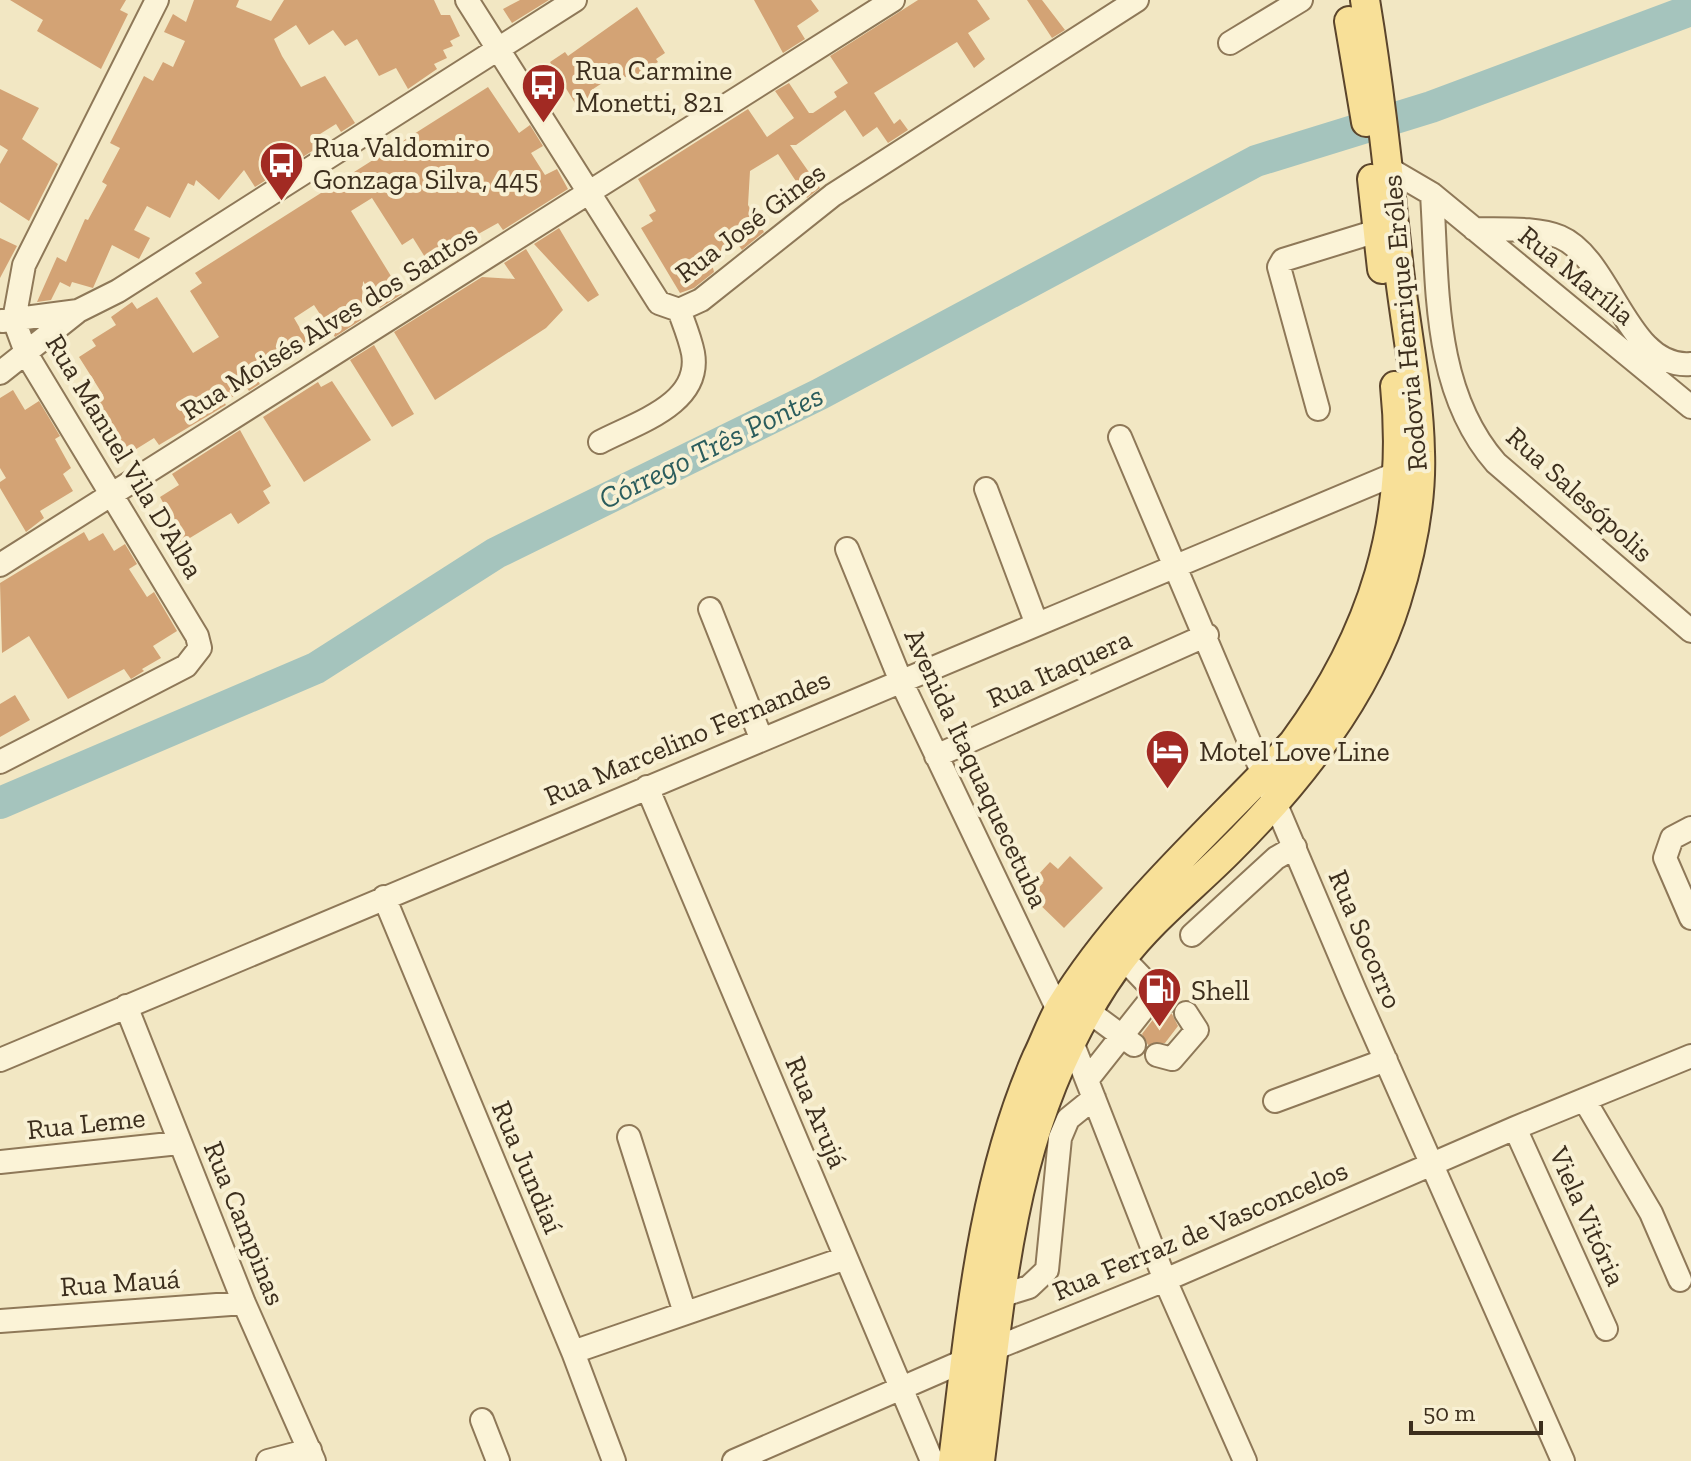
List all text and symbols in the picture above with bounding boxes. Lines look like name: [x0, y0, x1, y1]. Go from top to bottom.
place label: Rua Carmine Monetti, 821: [575, 54, 732, 119]
bus stop icon: Rua Carmine Monetti, 821: [520, 62, 568, 125]
place label: Rua Valdomiro Gonzaga Silva, 445: [313, 131, 539, 196]
bus stop icon: Rua Valdomiro Gonzaga Silva, 445: [258, 139, 306, 202]
street label: Rua José Gines: [669, 155, 832, 290]
street label: Rodovia Henrique Eróles: [1375, 173, 1434, 473]
street label: Rua Moisés Alves dos Santos: [175, 218, 483, 427]
street label: Rua Marília: [1512, 219, 1642, 332]
street label: Rua Manuel Vila D'Alba: [39, 328, 211, 585]
water label: Córrego Três Pontes: [593, 377, 829, 517]
street label: Rua Salesópolis: [1500, 420, 1660, 569]
street label: Rua Itaquera: [982, 622, 1137, 715]
street label: Avenida Itaquaquecetuba: [897, 623, 1056, 913]
street label: Rua Marcelino Fernandes: [539, 662, 835, 813]
hotel icon: Motel Love Line: [1144, 727, 1192, 790]
place label: Motel Love Line: [1199, 735, 1390, 768]
street label: Rua Socorro: [1322, 865, 1410, 1013]
fuel station icon: Shell: [1136, 966, 1184, 1029]
place label: Shell: [1191, 974, 1250, 1007]
street label: Rua Arujá: [778, 1051, 855, 1173]
street label: Rua Jundiaí: [485, 1096, 570, 1239]
street label: Rua Leme: [25, 1101, 147, 1146]
street label: Rua Campinas: [197, 1136, 292, 1310]
street label: Viela Vitória: [1542, 1141, 1633, 1291]
street label: Rua Ferraz de Vasconcelos: [1048, 1153, 1353, 1308]
street label: Rua Mauá: [59, 1262, 182, 1303]
scale bar: [1411, 1385, 1541, 1435]
text: 50 m: [1423, 1398, 1476, 1427]

